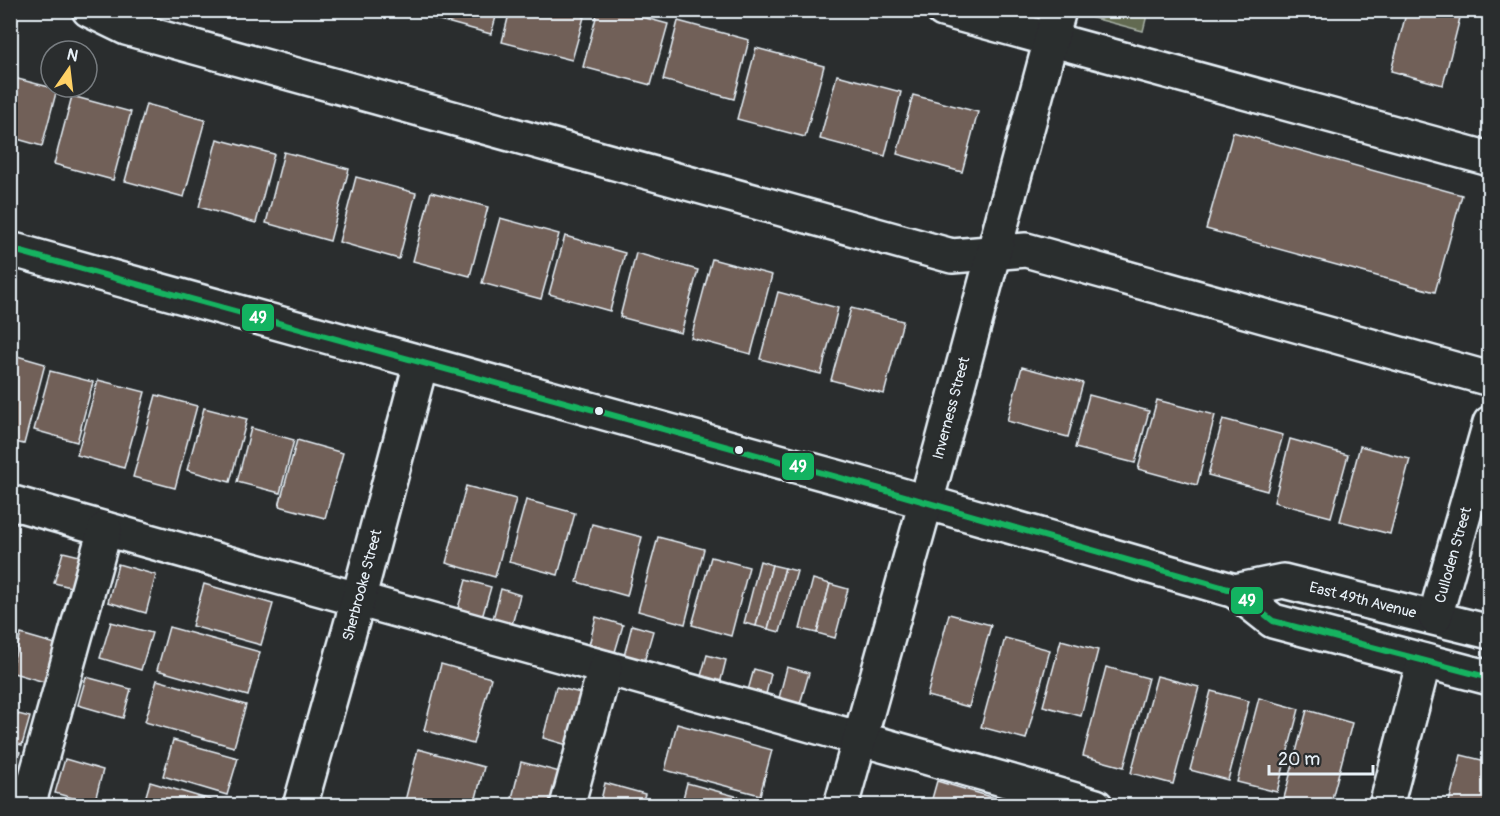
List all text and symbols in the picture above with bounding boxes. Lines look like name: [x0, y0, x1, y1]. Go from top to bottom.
north arrow: [39, 39, 99, 99]
text: N: [65, 44, 80, 66]
line badge: 49: [241, 303, 275, 332]
text: 49: [249, 308, 267, 328]
street label: Inverness Street: [929, 354, 975, 462]
unlabelled marker: [593, 405, 605, 417]
unlabelled marker: [733, 444, 745, 456]
line badge: 49: [781, 452, 815, 481]
text: 49: [789, 457, 807, 477]
street label: Culloden Street: [1431, 504, 1477, 605]
street label: Sherbrooke Street: [338, 526, 387, 643]
street label: East 49th Avenue: [1307, 578, 1419, 623]
line badge: 49: [1230, 586, 1264, 615]
text: 49: [1238, 591, 1256, 611]
scale bar: [1269, 738, 1372, 776]
text: 20 m: [1278, 748, 1320, 771]

